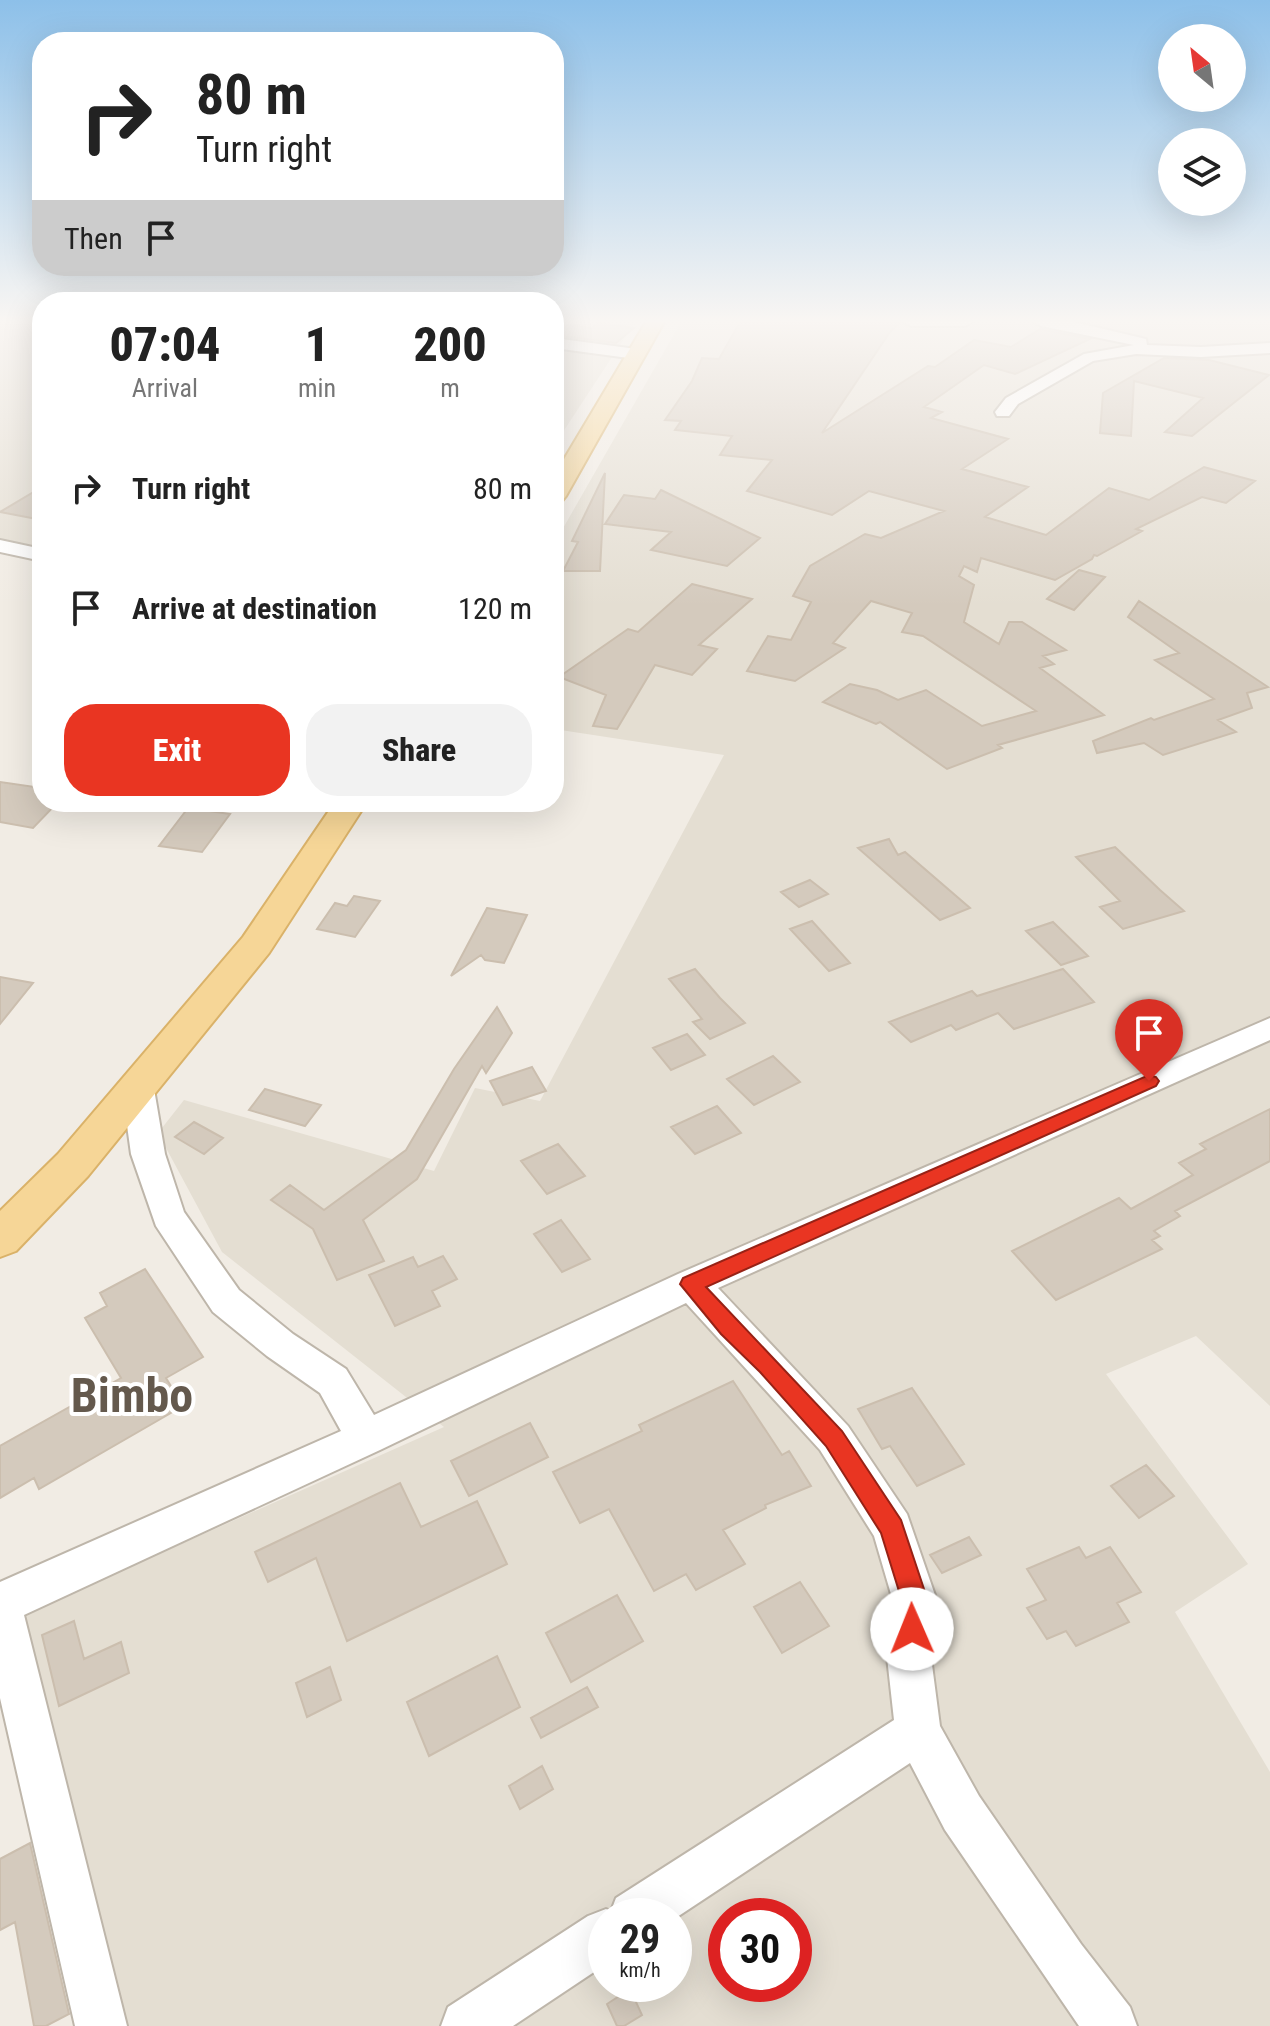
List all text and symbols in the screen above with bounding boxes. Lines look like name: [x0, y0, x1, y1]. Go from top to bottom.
north arrow: [1158, 24, 1246, 112]
map controls: [1158, 24, 1246, 216]
text: 80 m: [196, 62, 307, 128]
icon: right: [64, 64, 168, 168]
button: layers: [1158, 128, 1246, 216]
text: Turn right: [196, 129, 332, 171]
icon: arrive: [139, 216, 183, 260]
text: Then: [64, 221, 123, 256]
text: 07:04: [109, 316, 221, 373]
text: 1: [305, 316, 329, 373]
text: 200: [413, 316, 487, 373]
text: Arrival: [132, 373, 198, 403]
text: min: [298, 373, 336, 403]
text: m: [440, 373, 460, 403]
icon: right: [64, 466, 108, 510]
text: Turn right: [132, 471, 250, 506]
text: 80 m: [473, 471, 532, 506]
icon: arrive: [64, 586, 108, 630]
text: Arrive at destination: [132, 591, 377, 626]
text: 120 m: [458, 591, 532, 626]
button: Exit: [64, 704, 290, 796]
button: Share: [306, 704, 532, 796]
pin: [1115, 999, 1183, 1081]
icon: arrive: [1127, 1011, 1171, 1055]
district label: Bimbo: [71, 1367, 193, 1424]
position arrow: [870, 1587, 954, 1671]
speed limit sign: 30: [708, 1898, 812, 2002]
text: 29: [620, 1916, 660, 1963]
text: km/h: [619, 1958, 661, 1982]

